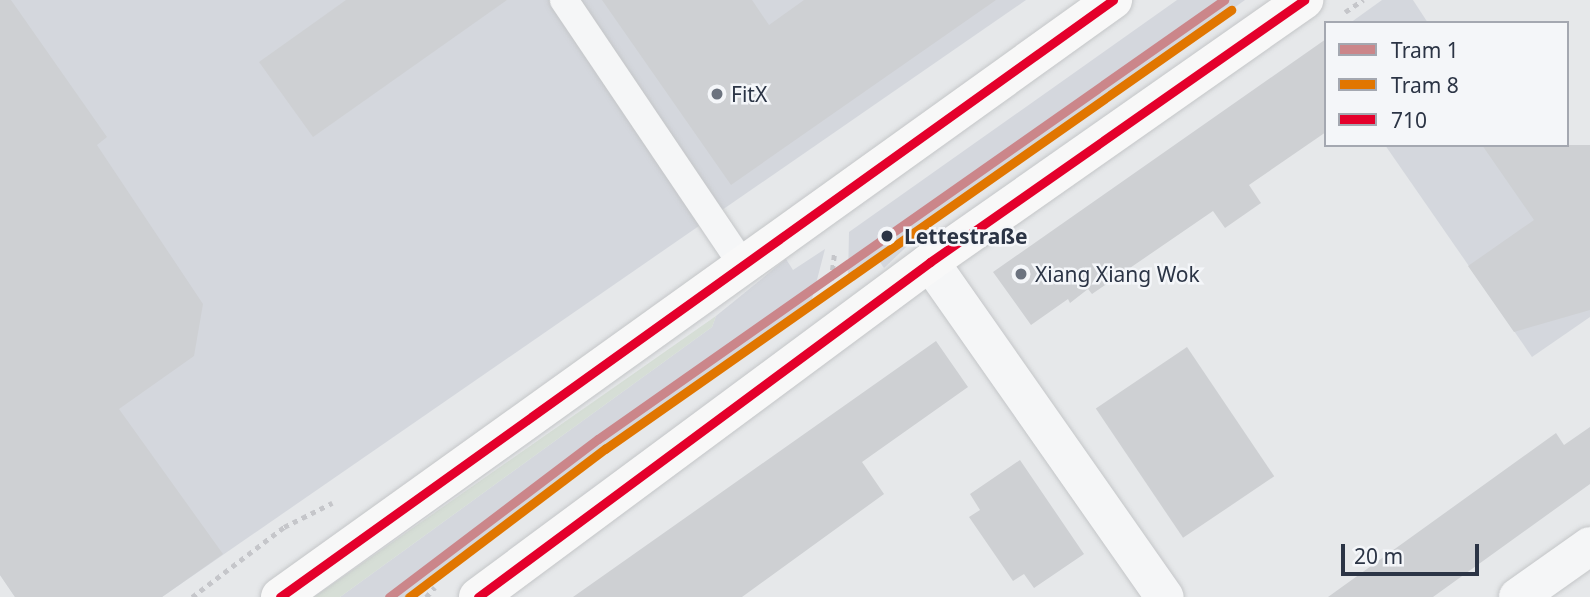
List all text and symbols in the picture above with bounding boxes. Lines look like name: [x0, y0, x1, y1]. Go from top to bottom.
legend: [1324, 21, 1569, 147]
text: Tram 1: [1391, 36, 1459, 64]
text: Tram 8: [1391, 71, 1459, 99]
place label: FitX: [731, 81, 767, 107]
marker: FitX: [709, 86, 725, 102]
text: 710: [1391, 106, 1427, 134]
place label: Lettestraße: [904, 223, 1028, 249]
marker: Lettestraße: [876, 225, 898, 247]
place label: Xiang Xiang Wok: [1035, 261, 1200, 287]
marker: Xiang Xiang Wok: [1013, 266, 1029, 282]
scale bar: [1345, 530, 1483, 574]
text: 20 m: [1354, 542, 1403, 570]

